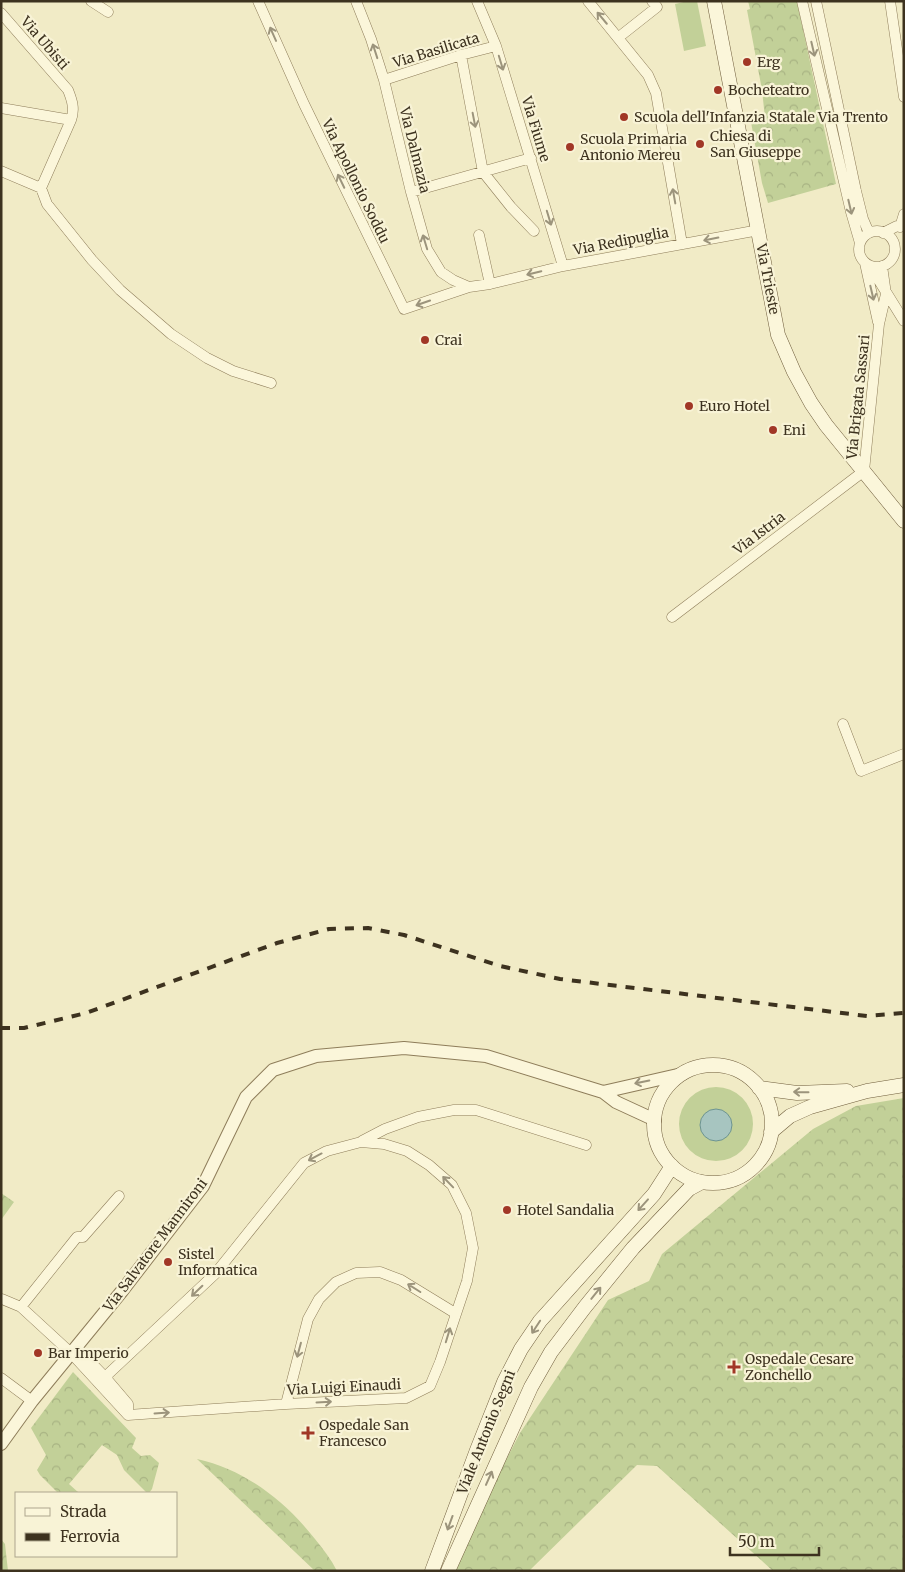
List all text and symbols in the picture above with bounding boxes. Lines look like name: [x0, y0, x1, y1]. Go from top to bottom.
street label: Via Ubisti: [16, 12, 73, 74]
one-way arrow: [597, 12, 608, 25]
one-way arrow: [267, 27, 277, 42]
street label: Via Basilicata: [390, 28, 482, 72]
one-way arrow: [809, 40, 818, 56]
one-way arrow: [370, 44, 379, 59]
place label: Erg: [757, 53, 781, 71]
one-way arrow: [497, 55, 506, 70]
marker: Erg: [741, 56, 753, 68]
place label: Bocheteatro: [728, 81, 809, 99]
marker: Bocheteatro: [712, 84, 724, 96]
street label: Via Fiume: [517, 93, 554, 164]
street label: Via Dalmazia: [395, 104, 435, 195]
place label: Scuola dell'Infanzia Statale Via Trento: [634, 108, 888, 126]
marker: Scuola dell'Infanzia Statale Via Trento: [618, 111, 630, 123]
one-way arrow: [469, 112, 479, 128]
street label: Via Apollonio Soddu: [318, 115, 394, 246]
place label: Chiesa di San Giuseppe: [710, 127, 801, 161]
place label: Scuola Primaria Antonio Mereu: [579, 130, 688, 164]
marker: Chiesa di San Giuseppe: [694, 138, 706, 150]
marker: Scuola Primaria Antonio Mereu: [564, 141, 576, 153]
one-way arrow: [336, 174, 346, 189]
one-way arrow: [669, 188, 679, 204]
one-way arrow: [846, 198, 855, 214]
one-way arrow: [544, 210, 554, 226]
street label: Via Redipuglia: [571, 223, 671, 259]
one-way arrow: [420, 234, 430, 250]
one-way arrow: [703, 234, 719, 244]
street label: Via Trieste: [752, 241, 784, 316]
one-way arrow: [527, 269, 543, 278]
one-way arrow: [867, 285, 877, 301]
one-way arrow: [416, 299, 431, 308]
place label: Crai: [435, 331, 463, 349]
street label: Via Brigata Sassari: [842, 333, 874, 461]
marker: Crai: [419, 334, 431, 346]
place label: Euro Hotel: [699, 397, 771, 415]
marker: Euro Hotel: [683, 400, 695, 412]
place label: Eni: [783, 421, 806, 439]
marker: Eni: [767, 424, 779, 436]
street label: Via Istria: [729, 507, 789, 559]
one-way arrow: [635, 1078, 651, 1088]
one-way arrow: [793, 1088, 809, 1097]
one-way arrow: [308, 1152, 323, 1162]
street label: Via Salvatore Mannironi: [98, 1174, 211, 1316]
one-way arrow: [442, 1176, 454, 1189]
one-way arrow: [637, 1199, 649, 1212]
place label: Hotel Sandalia: [517, 1201, 615, 1219]
marker: Hotel Sandalia: [501, 1204, 513, 1216]
place label: Sistel Informatica: [178, 1245, 258, 1279]
marker: Sistel Informatica: [162, 1256, 174, 1268]
one-way arrow: [407, 1282, 421, 1292]
one-way arrow: [190, 1285, 203, 1297]
one-way arrow: [591, 1287, 602, 1300]
one-way arrow: [531, 1320, 541, 1334]
one-way arrow: [444, 1328, 454, 1344]
one-way arrow: [294, 1342, 304, 1358]
place label: Bar Imperio: [48, 1344, 129, 1362]
marker: Bar Imperio: [32, 1347, 44, 1359]
place label: Ospedale Cesare Zonchello: [745, 1350, 854, 1384]
marker: Ospedale Cesare Zonchello: [727, 1360, 741, 1374]
street label: Viale Antonio Segni: [453, 1367, 519, 1498]
street label: Via Luigi Einaudi: [285, 1375, 402, 1399]
one-way arrow: [316, 1397, 332, 1407]
one-way arrow: [154, 1408, 170, 1417]
place label: Ospedale San Francesco: [319, 1416, 409, 1450]
marker: Ospedale San Francesco: [301, 1426, 315, 1440]
one-way arrow: [485, 1471, 494, 1486]
legend: [15, 1492, 178, 1557]
text: Strada: [60, 1502, 107, 1521]
one-way arrow: [445, 1515, 454, 1531]
scale bar: [730, 1524, 819, 1556]
text: Ferrovia: [60, 1527, 120, 1546]
text: 50 m: [738, 1532, 775, 1551]

